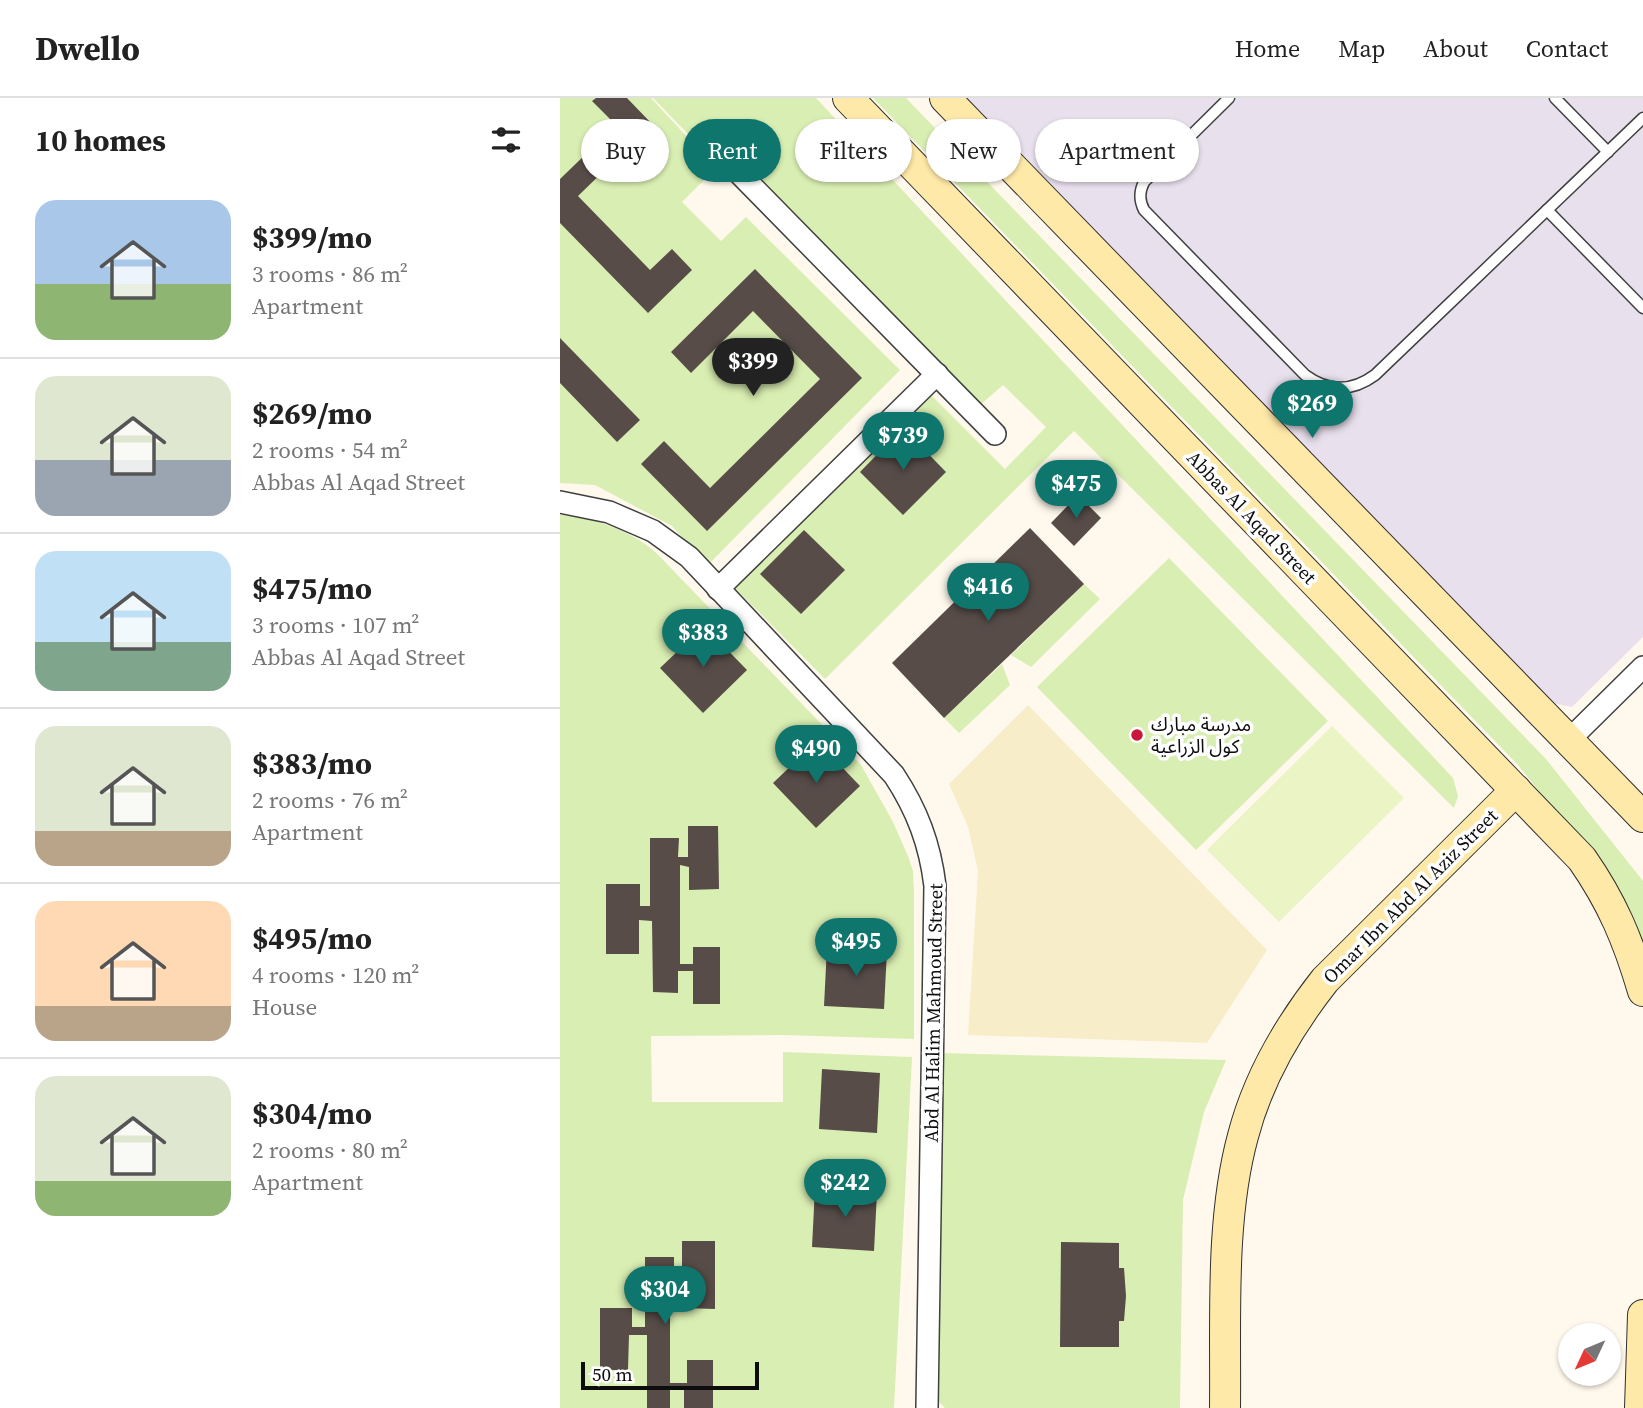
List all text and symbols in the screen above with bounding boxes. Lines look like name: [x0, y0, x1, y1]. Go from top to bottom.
text: Dwello: [35, 26, 140, 71]
text: Home: [1235, 32, 1300, 65]
text: Map: [1338, 32, 1385, 65]
text: About: [1423, 32, 1488, 65]
text: Contact: [1526, 32, 1608, 65]
chip: Buy: [581, 119, 669, 182]
chip: Rent: [683, 119, 781, 182]
chip: Filters: [795, 119, 912, 182]
chip: New: [926, 119, 1021, 182]
chip: Apartment: [1035, 119, 1199, 182]
text: 10 homes: [35, 120, 166, 161]
icon: filters: [487, 121, 525, 159]
text: $399/mo: [252, 217, 372, 258]
icon: home: [91, 228, 175, 312]
text: 3 rooms · 86 m²: [252, 258, 408, 290]
text: Apartment: [252, 290, 363, 322]
pin: $399: [712, 338, 794, 398]
text: $399: [728, 345, 778, 377]
pin: $269: [1271, 380, 1353, 440]
text: $269: [1287, 387, 1337, 419]
text: $269/mo: [252, 393, 372, 434]
icon: home: [91, 404, 175, 488]
pin: $739: [862, 412, 944, 472]
text: $739: [878, 419, 928, 451]
text: 2 rooms · 54 m²: [252, 434, 408, 466]
street label: Abbas Al Aqad Street: [1182, 445, 1323, 590]
pin: $475: [1035, 460, 1117, 520]
text: Abbas Al Aqad Street: [252, 466, 465, 498]
text: $475: [1051, 467, 1101, 499]
pin: $416: [947, 564, 1029, 623]
text: $475/mo: [252, 568, 372, 609]
text: $416: [963, 570, 1013, 602]
icon: home: [91, 579, 175, 663]
text: 3 rooms · 107 m²: [252, 609, 419, 641]
pin: $383: [662, 610, 744, 669]
text: $383: [678, 616, 728, 648]
text: Abbas Al Aqad Street: [252, 641, 465, 673]
place label: مدرسة مبارك كول الزراعية: [1151, 711, 1251, 759]
pin: $490: [775, 726, 857, 785]
marker: مدرسة مبارك كول الزراعية: [1129, 727, 1145, 743]
text: $490: [791, 732, 841, 764]
text: $383/mo: [252, 743, 372, 784]
icon: home: [91, 754, 175, 838]
text: 2 rooms · 76 m²: [252, 784, 408, 816]
street label: Omar Ibn Abd Al Aziz Street: [1317, 802, 1504, 989]
text: Apartment: [252, 816, 363, 848]
street label: Abd Al Halim Mahmoud Street: [918, 882, 948, 1143]
text: $495/mo: [252, 918, 372, 959]
pin: $495: [815, 918, 897, 978]
text: $495: [831, 925, 881, 957]
icon: home: [91, 929, 175, 1013]
text: 4 rooms · 120 m²: [252, 959, 419, 991]
text: House: [252, 991, 317, 1023]
text: $304/mo: [252, 1093, 372, 1134]
icon: home: [91, 1104, 175, 1188]
text: 2 rooms · 80 m²: [252, 1134, 408, 1166]
pin: $242: [804, 1160, 886, 1219]
text: Apartment: [252, 1166, 363, 1198]
text: $242: [820, 1166, 870, 1198]
pin: $304: [624, 1266, 706, 1326]
text: $304: [640, 1273, 690, 1305]
north arrow: [1558, 1323, 1620, 1386]
map controls: [1558, 1323, 1621, 1386]
scale bar: [581, 1359, 760, 1391]
text: 50 m: [592, 1361, 633, 1387]

